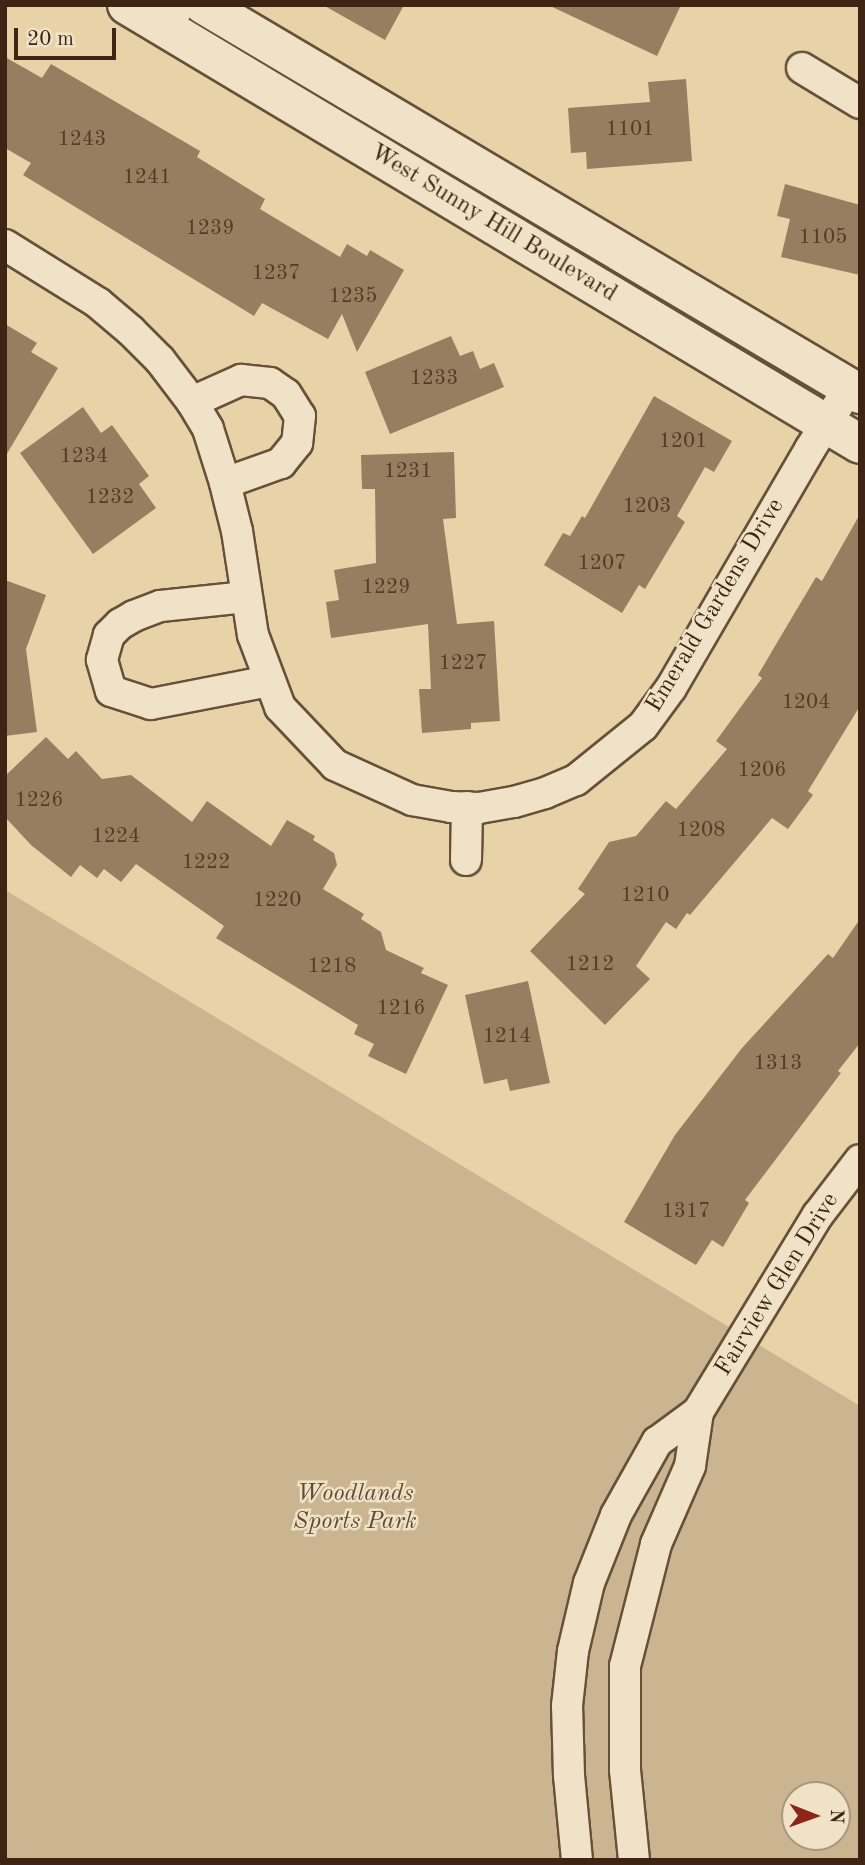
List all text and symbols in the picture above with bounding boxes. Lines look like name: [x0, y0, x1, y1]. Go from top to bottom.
scale bar: [18, 14, 119, 58]
text: 20 m: [27, 29, 74, 50]
house number: 1101: [606, 117, 654, 143]
house number: 1243: [58, 127, 106, 153]
street label: West Sunny Hill Boulevard: [364, 139, 622, 309]
house number: 1241: [123, 165, 171, 191]
house number: 1239: [186, 216, 234, 242]
house number: 1105: [799, 225, 847, 251]
house number: 1237: [252, 261, 300, 287]
house number: 1235: [329, 284, 377, 310]
house number: 1233: [410, 366, 458, 392]
house number: 1201: [659, 429, 707, 455]
house number: 1234: [60, 444, 108, 470]
house number: 1231: [384, 459, 432, 485]
house number: 1232: [86, 485, 134, 511]
house number: 1203: [623, 494, 671, 520]
street label: Emerald Gardens Drive: [641, 494, 791, 718]
house number: 1207: [578, 551, 626, 577]
house number: 1229: [362, 575, 410, 601]
house number: 1227: [439, 651, 487, 677]
house number: 1204: [782, 690, 830, 716]
house number: 1206: [738, 758, 786, 784]
house number: 1226: [15, 788, 63, 814]
house number: 1208: [677, 818, 725, 844]
house number: 1224: [92, 824, 140, 850]
house number: 1222: [182, 850, 230, 876]
house number: 1210: [621, 883, 669, 909]
house number: 1220: [253, 888, 301, 914]
house number: 1212: [566, 952, 614, 978]
house number: 1218: [308, 954, 356, 980]
house number: 1216: [377, 996, 425, 1022]
house number: 1214: [483, 1024, 531, 1050]
house number: 1313: [754, 1051, 802, 1077]
street label: Fairview Glen Drive: [710, 1188, 846, 1382]
house number: 1317: [662, 1199, 710, 1225]
park label: Woodlands Sports Park: [293, 1481, 417, 1537]
north arrow: [781, 1781, 851, 1851]
text: N: [826, 1809, 845, 1824]

